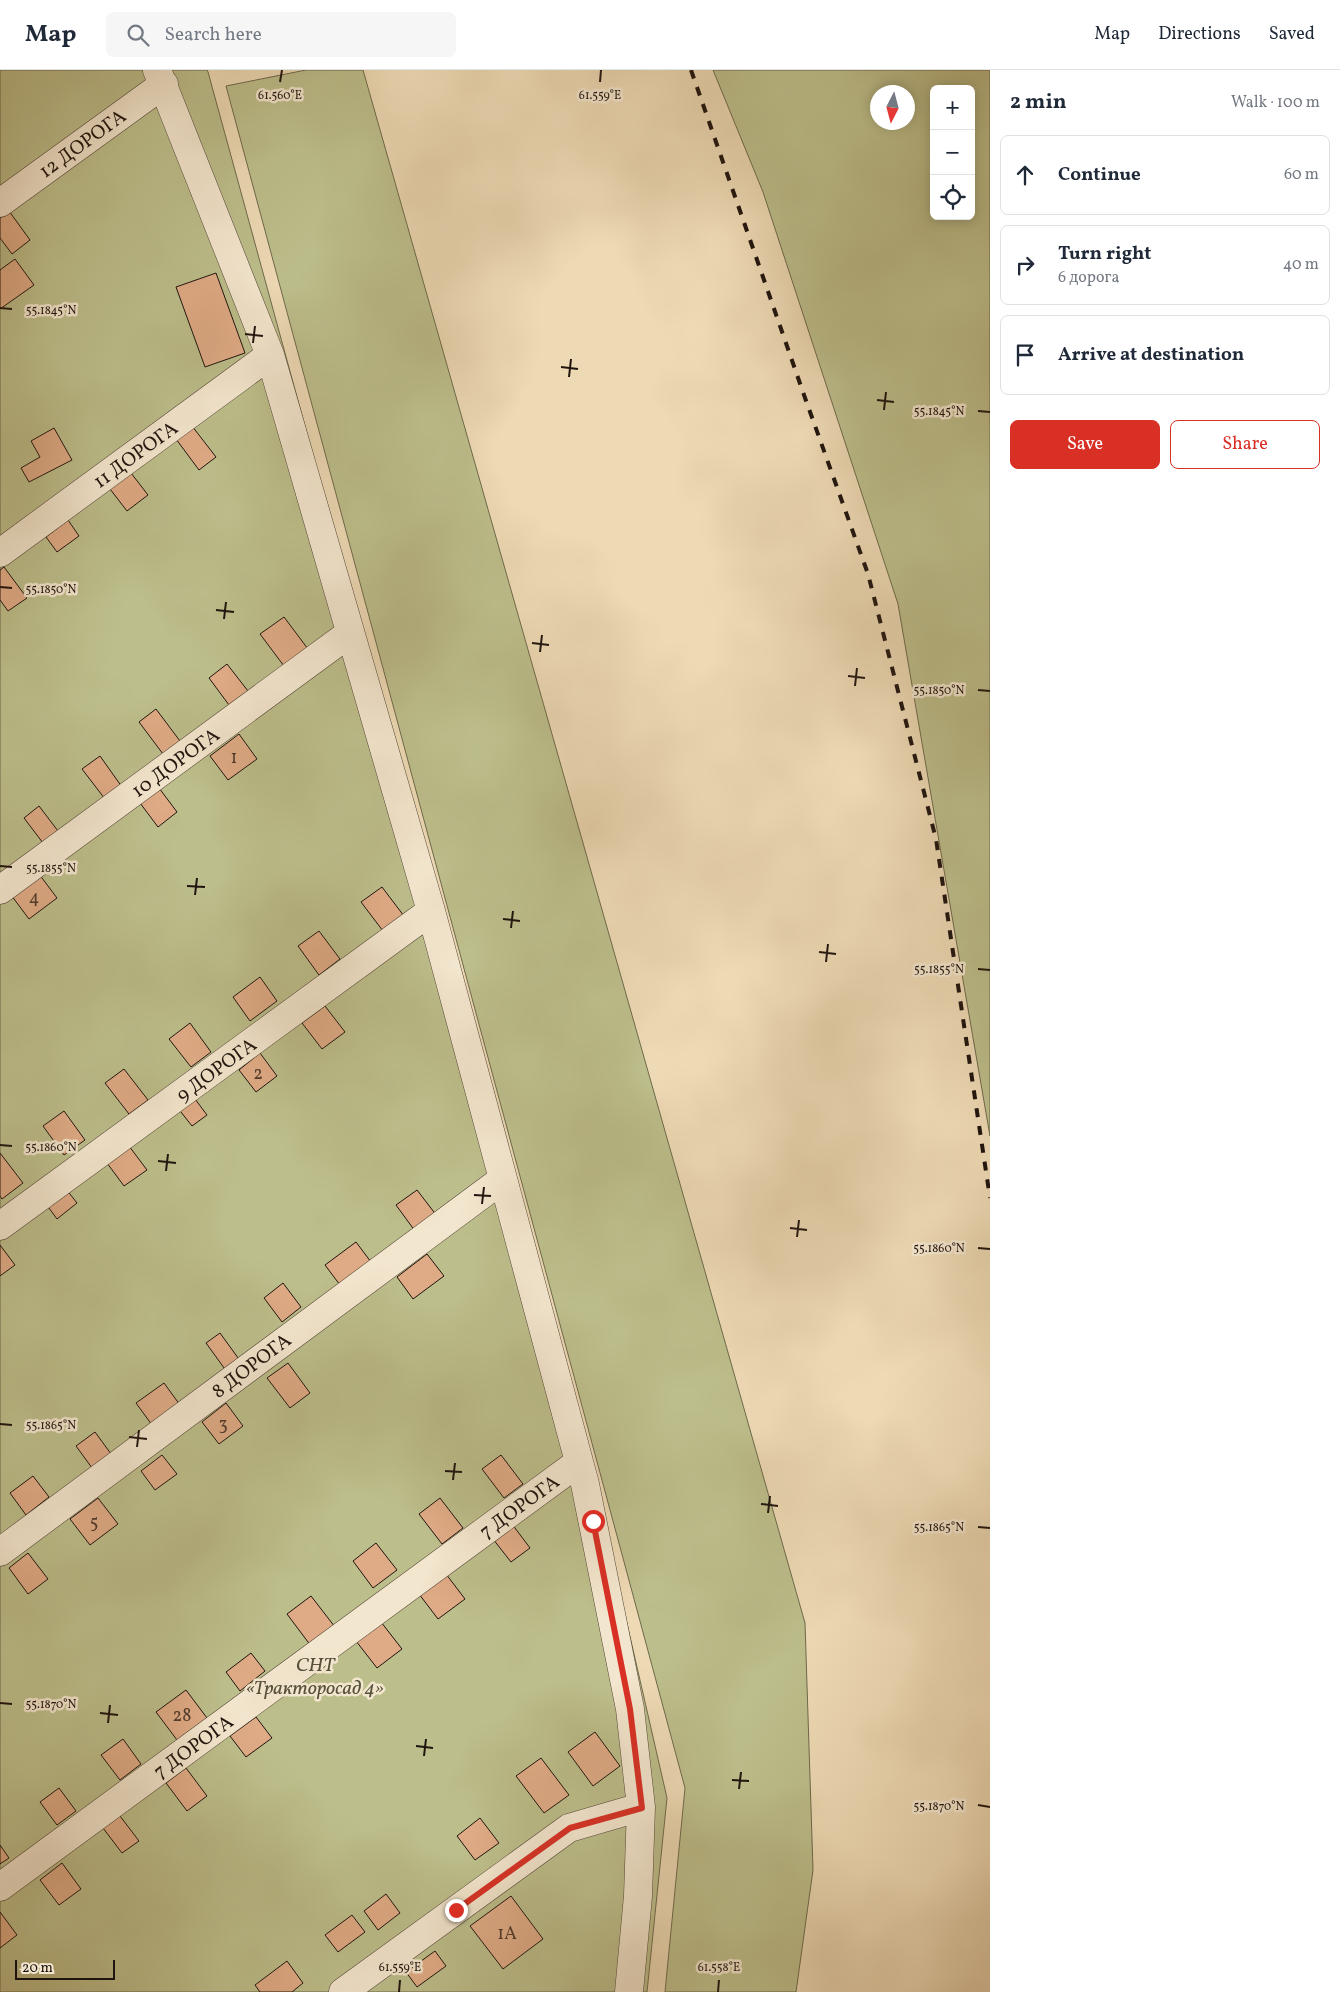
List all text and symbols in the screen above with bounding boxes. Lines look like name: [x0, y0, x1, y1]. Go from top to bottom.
search box: [106, 12, 456, 57]
text: Map: [25, 18, 76, 52]
icon: search: [124, 21, 152, 49]
text: Search here: [164, 22, 262, 48]
text: Map: [1094, 22, 1130, 47]
text: Directions: [1158, 22, 1241, 47]
text: Saved: [1269, 22, 1315, 47]
north arrow: [870, 85, 915, 130]
map controls: [930, 85, 975, 220]
button: +: [930, 85, 975, 130]
text: 61.560°E: [258, 88, 302, 104]
text: 61.559°E: [579, 88, 621, 104]
text: 2 min: [1010, 88, 1067, 117]
text: Walk · 100 m: [1231, 92, 1320, 114]
street label: 12 ДОРОГА: [34, 103, 133, 186]
button: −: [930, 130, 975, 175]
icon: ahead: [1011, 161, 1039, 189]
text: Continue: [1058, 162, 1141, 188]
text: 60 m: [1284, 164, 1319, 186]
button: locate: [930, 175, 975, 220]
text: Turn right: [1058, 241, 1151, 267]
icon: right: [1011, 251, 1039, 279]
text: 40 m: [1283, 254, 1319, 276]
text: 6 дорога: [1058, 267, 1120, 289]
text: 55.1845°N: [26, 303, 76, 319]
icon: arrive: [1011, 341, 1039, 369]
text: Arrive at destination: [1058, 342, 1244, 368]
text: 55.1845°N: [914, 404, 964, 420]
street label: 11 ДОРОГА: [88, 415, 184, 496]
button: Save: [1010, 420, 1160, 469]
button: Share: [1170, 420, 1320, 469]
text: 55.1850°N: [26, 582, 77, 598]
text: 55.1850°N: [914, 683, 965, 699]
street label: 10 ДОРОГА: [126, 722, 226, 805]
house number: 1: [231, 746, 237, 771]
text: 55.1855°N: [26, 861, 76, 877]
house number: 4: [29, 886, 39, 911]
text: 55.1855°N: [914, 962, 964, 978]
street label: 9 ДОРОГА: [171, 1032, 263, 1109]
house number: 2: [253, 1062, 263, 1087]
text: 55.1860°N: [25, 1140, 77, 1156]
text: 55.1860°N: [913, 1241, 965, 1257]
street label: 8 ДОРОГА: [206, 1327, 298, 1406]
house number: 3: [218, 1413, 228, 1438]
text: 55.1865°N: [26, 1418, 76, 1434]
street label: 7 ДОРОГА: [474, 1469, 566, 1546]
route start: [582, 1510, 605, 1533]
house number: 5: [90, 1511, 98, 1536]
text: 55.1865°N: [914, 1520, 964, 1536]
park label: СНТ «Тракторосад 4»: [246, 1652, 384, 1703]
text: 55.1870°N: [26, 1697, 77, 1713]
house number: 28: [173, 1704, 191, 1729]
street label: 7 ДОРОГА: [148, 1709, 240, 1786]
text: 55.1870°N: [914, 1799, 965, 1815]
route end: [445, 1899, 468, 1922]
house number: 1А: [497, 1922, 517, 1947]
scale bar: [15, 1957, 115, 1980]
text: 20 m: [22, 1959, 53, 1978]
text: 61.559°E: [379, 1960, 421, 1976]
text: 61.558°E: [698, 1960, 740, 1976]

